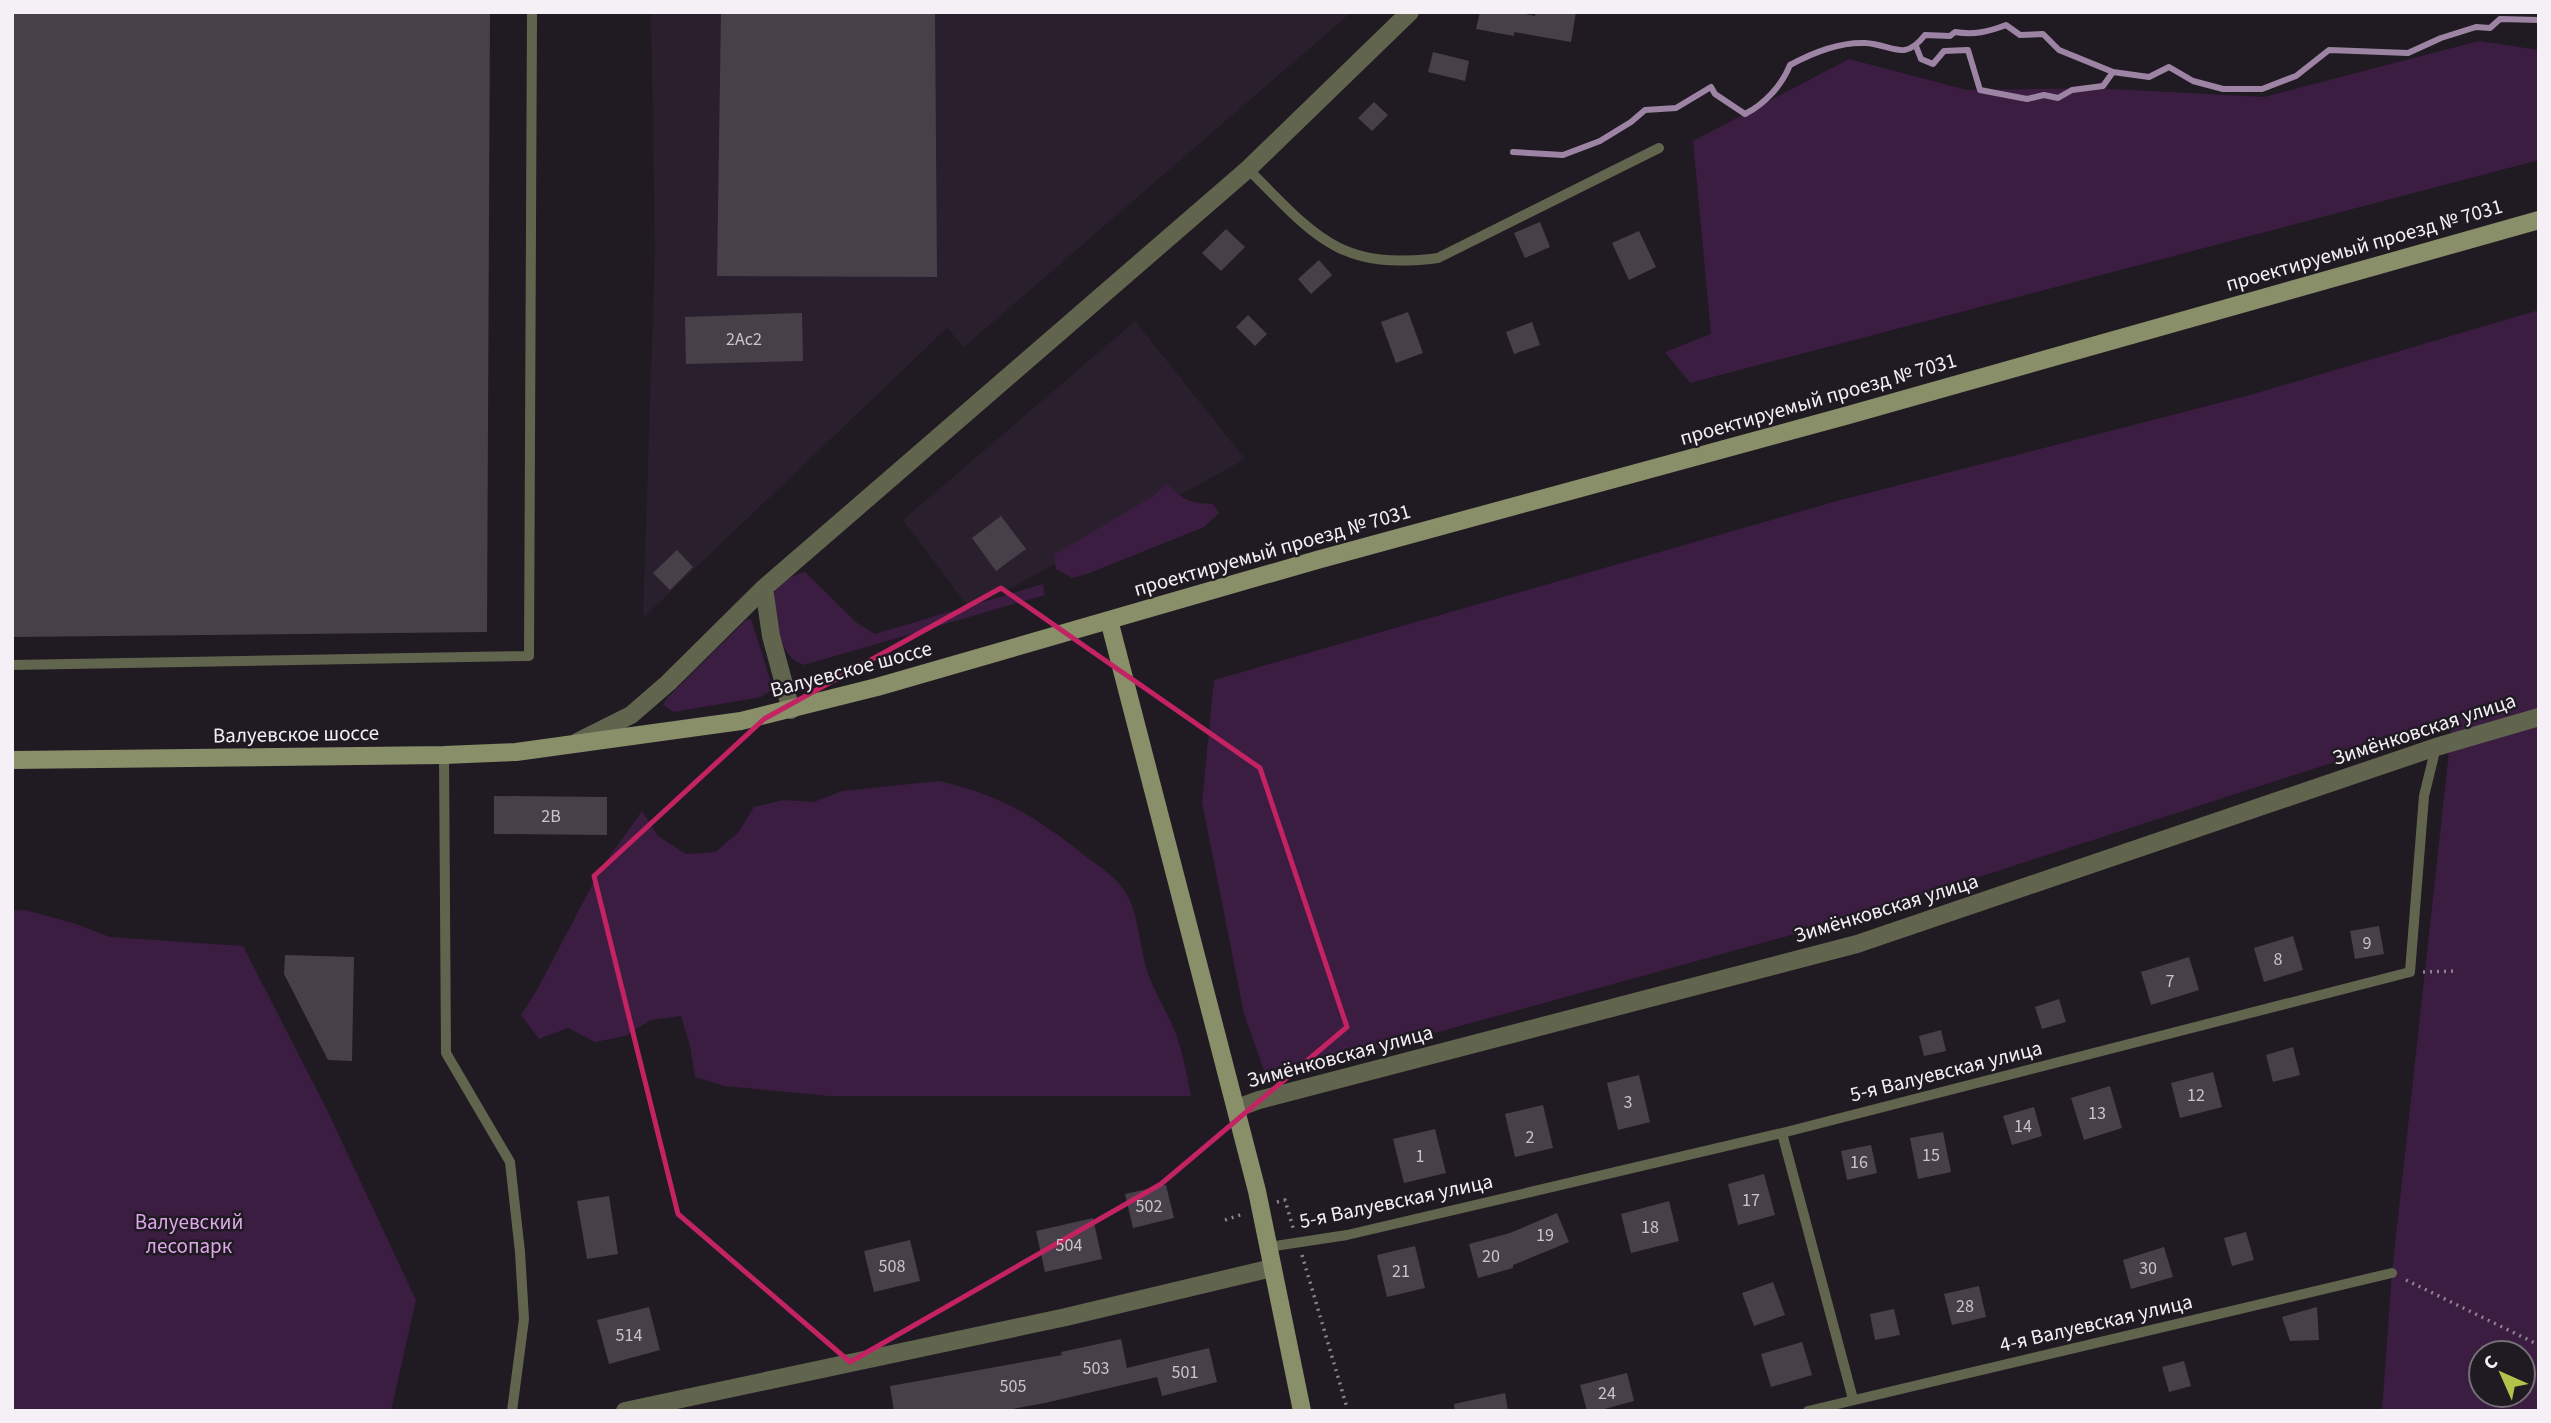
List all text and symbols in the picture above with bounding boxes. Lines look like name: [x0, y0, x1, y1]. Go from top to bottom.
street label: проектируемый проезд № 7031: [2222, 191, 2506, 299]
house number: 2Ас2: [726, 327, 762, 352]
street label: проектируемый проезд № 7031: [1676, 345, 1960, 453]
street label: проектируемый проезд № 7031: [1130, 496, 1414, 604]
street label: Валуевское шоссе: [767, 633, 935, 705]
street label: Зимёнковская улица: [2328, 685, 2520, 773]
street label: Валуевское шоссе: [213, 718, 379, 750]
house number: 2В: [541, 804, 561, 829]
street label: Зимёнковская улица: [1790, 866, 1982, 950]
house number: 9: [2363, 931, 2372, 956]
house number: 8: [2274, 947, 2283, 972]
house number: 7: [2166, 969, 2175, 994]
street label: Зимёнковская улица: [1244, 1017, 1436, 1095]
street label: 5-я Валуевская улица: [1847, 1033, 2045, 1109]
house number: 12: [2187, 1083, 2205, 1108]
house number: 3: [1624, 1090, 1633, 1115]
house number: 13: [2088, 1101, 2106, 1126]
house number: 14: [2014, 1114, 2032, 1139]
house number: 2: [1526, 1125, 1535, 1150]
house number: 15: [1922, 1143, 1940, 1168]
house number: 1: [1416, 1144, 1424, 1169]
house number: 16: [1850, 1150, 1868, 1175]
street label: 5-я Валуевская улица: [1296, 1166, 1496, 1236]
house number: 17: [1742, 1188, 1760, 1213]
house number: 502: [1136, 1194, 1162, 1219]
park label: Валуевский лесопарк: [135, 1207, 243, 1261]
house number: 18: [1641, 1215, 1659, 1240]
house number: 19: [1536, 1223, 1554, 1248]
house number: 504: [1056, 1233, 1082, 1258]
house number: 20: [1482, 1244, 1500, 1269]
house number: 508: [879, 1254, 905, 1279]
house number: 30: [2139, 1256, 2157, 1281]
house number: 21: [1392, 1259, 1410, 1284]
street label: 4-я Валуевская улица: [1997, 1286, 2195, 1360]
house number: 28: [1956, 1294, 1974, 1319]
house number: 514: [616, 1323, 642, 1348]
north arrow: [2467, 1339, 2537, 1409]
text: С: [2478, 1350, 2504, 1376]
house number: 503: [1083, 1356, 1109, 1381]
house number: 501: [1172, 1360, 1198, 1385]
house number: 505: [1000, 1374, 1026, 1399]
house number: 24: [1598, 1381, 1616, 1406]

